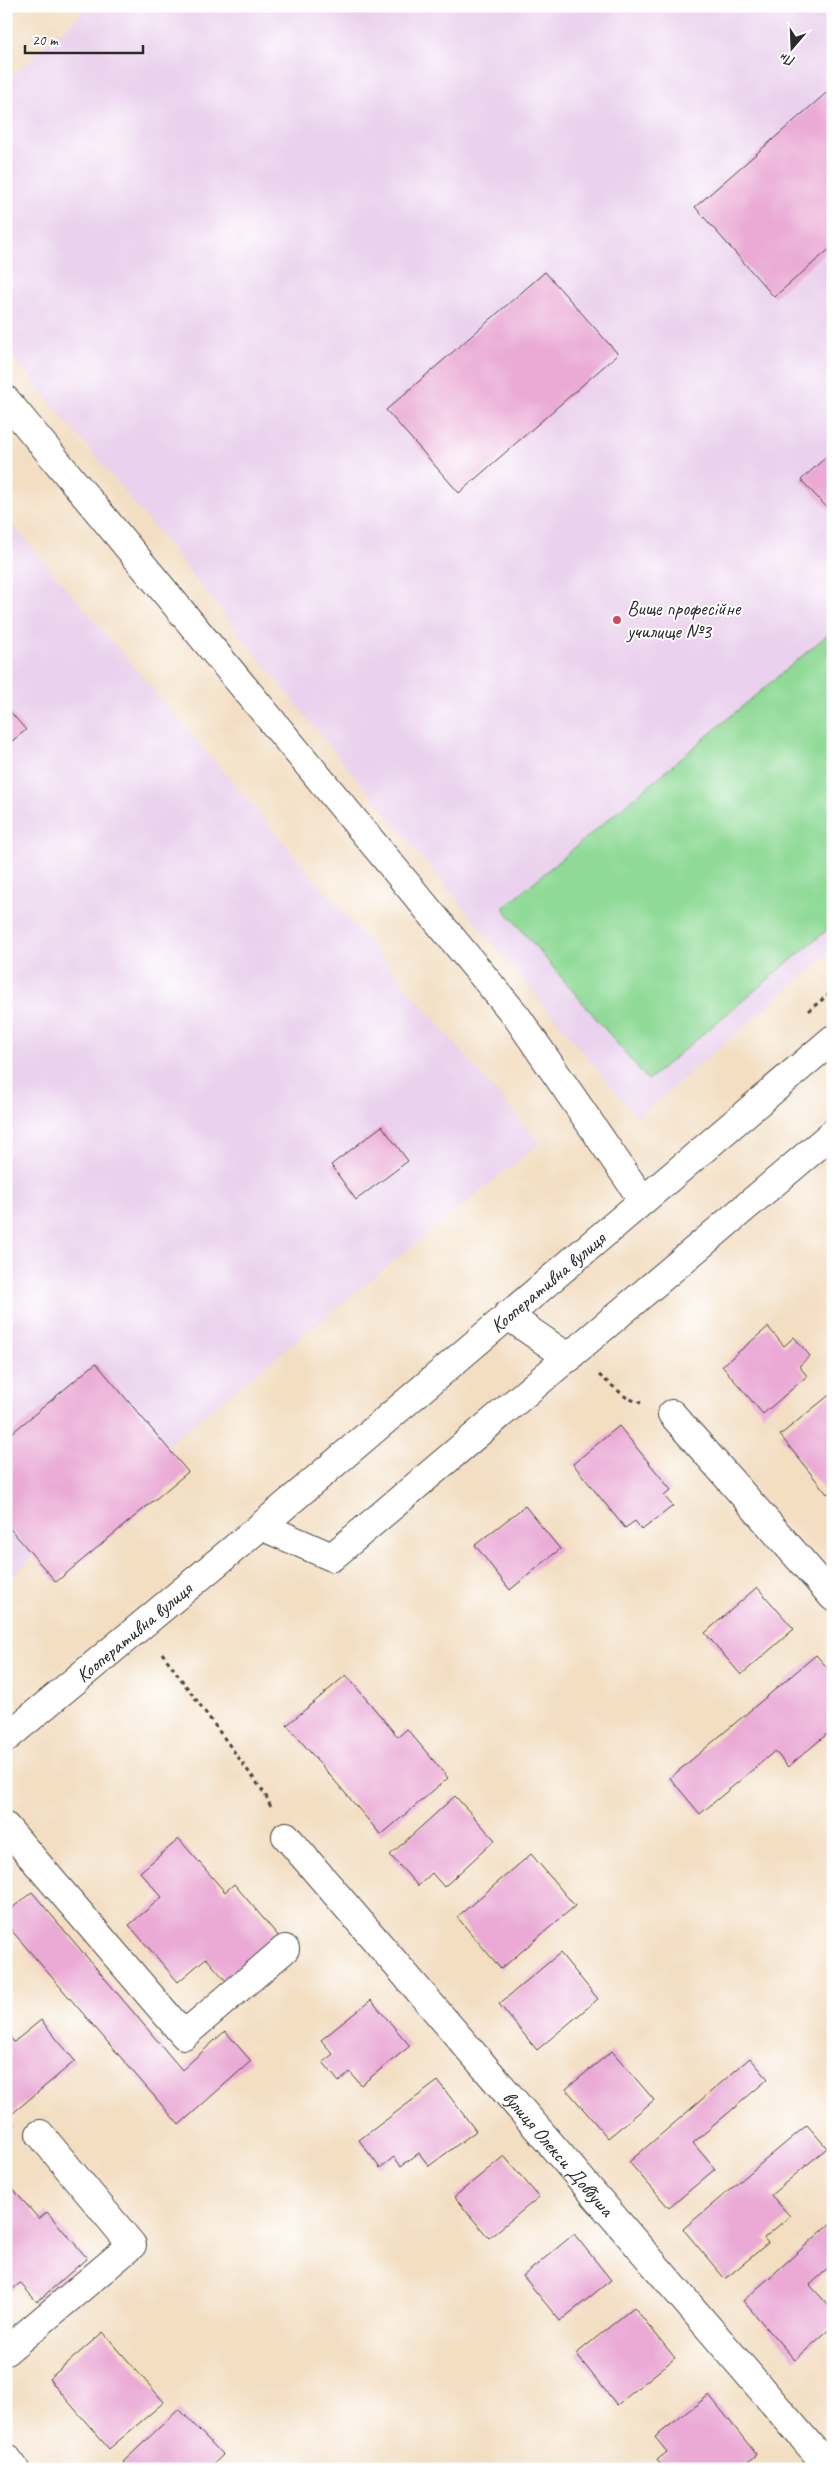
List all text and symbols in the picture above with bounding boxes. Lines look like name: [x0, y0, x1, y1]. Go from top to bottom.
scale bar: [25, 22, 142, 54]
north arrow: [766, 22, 816, 72]
text: 20 m: [32, 31, 59, 50]
text: Пн: [777, 49, 798, 70]
place label: Вище професійне училище №3: [626, 596, 742, 644]
marker: Вище професійне училище №3: [611, 614, 623, 626]
street label: Кооперативна вулиця: [485, 1225, 612, 1338]
street label: Кооперативна вулиця: [71, 1575, 199, 1688]
street label: вулиця Олекси Довбуша: [497, 2085, 620, 2223]

